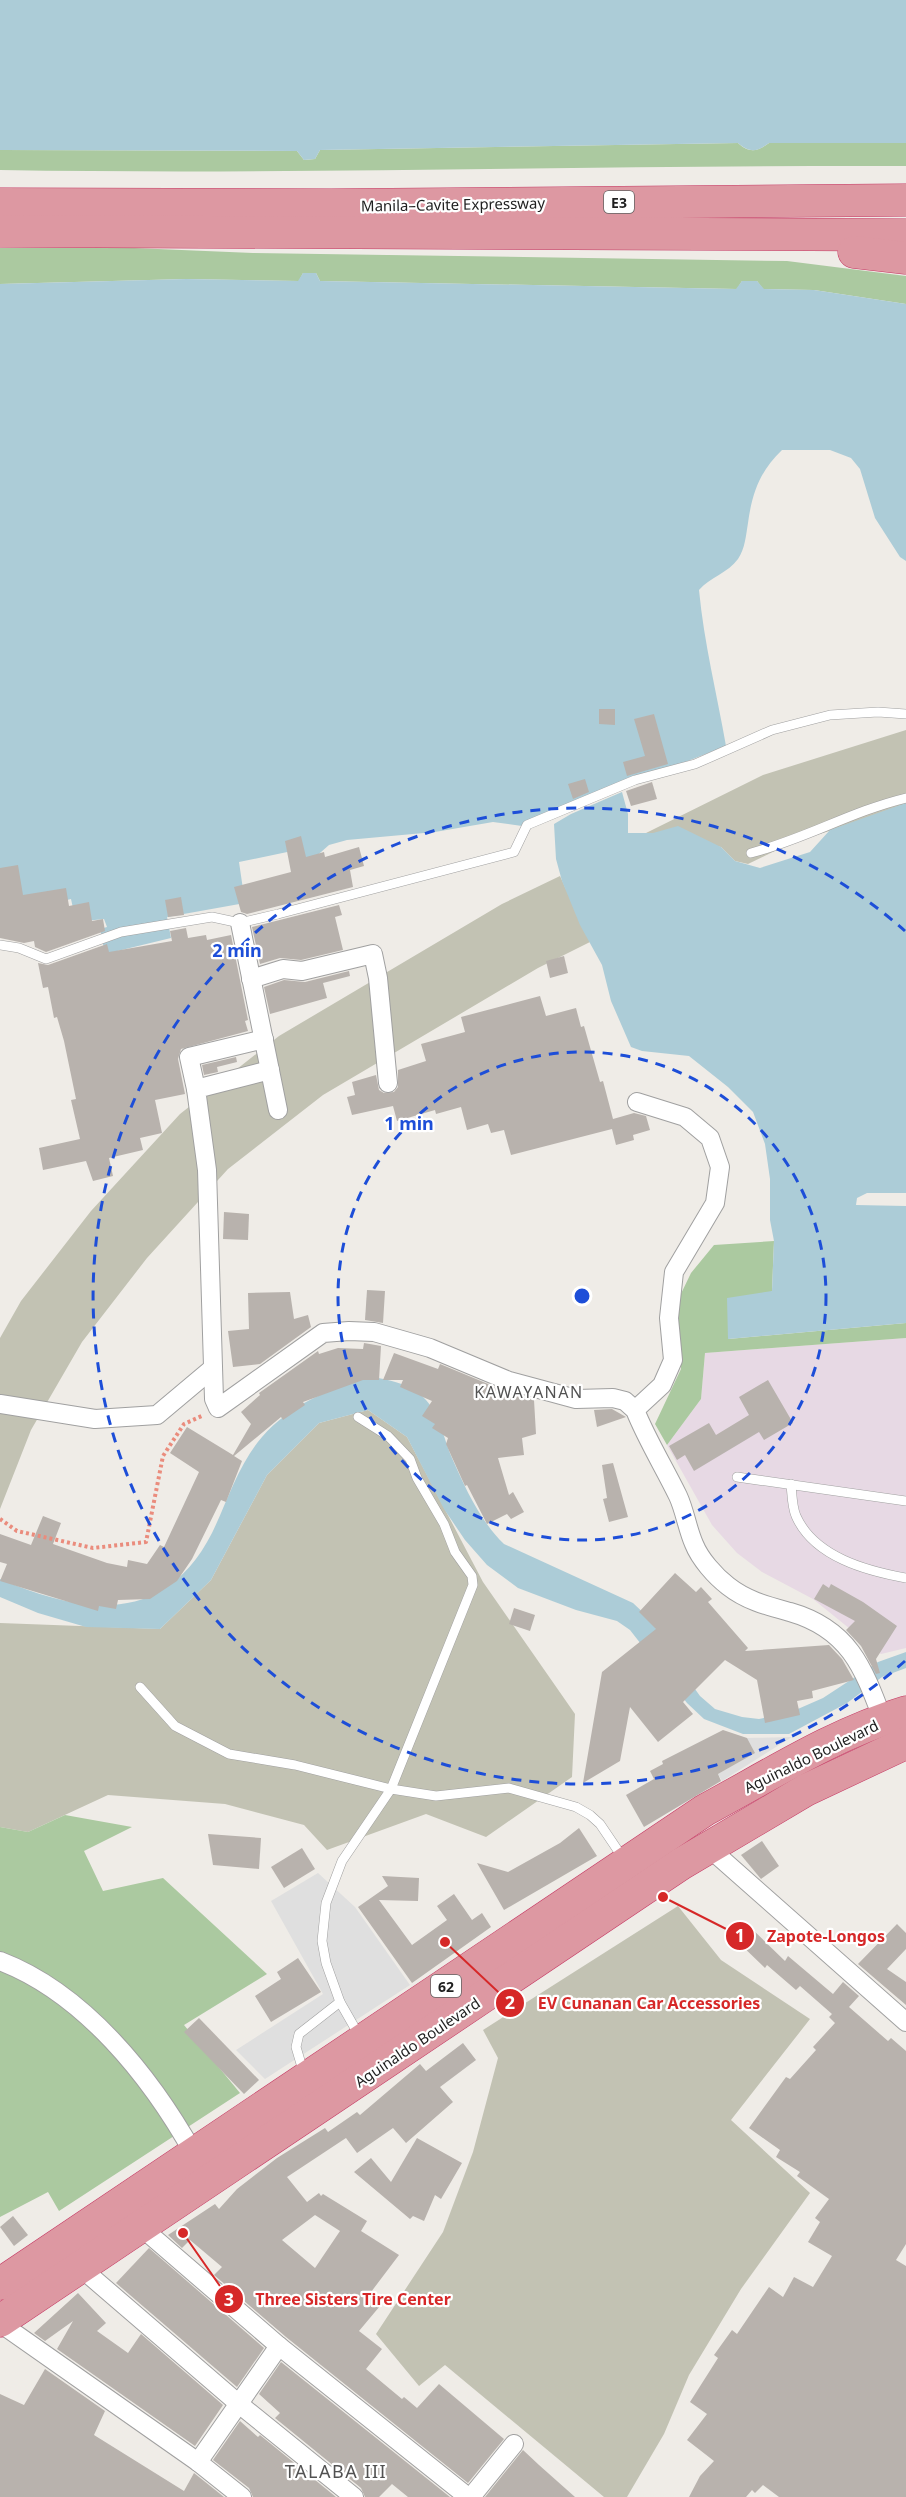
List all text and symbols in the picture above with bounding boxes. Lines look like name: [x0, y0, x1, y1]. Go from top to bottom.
road number: E3: [604, 191, 634, 213]
street label: Manila–Cavite Expressway: [361, 192, 546, 216]
text: 2 min: [212, 938, 262, 962]
text: 1 min: [384, 1111, 434, 1135]
centre of rings: [572, 1286, 592, 1306]
district label: KAWAYANAN: [474, 1381, 584, 1403]
street label: Aguinaldo Boulevard: [741, 1715, 881, 1797]
callout: Zapote-Longos: [725, 1919, 897, 1953]
text: 1: [735, 1923, 745, 1947]
text: Zapote-Longos: [767, 1925, 885, 1947]
road number: 62: [431, 1975, 461, 1997]
callout: EV Cunanan Car Accessories: [495, 1986, 772, 2020]
text: 2: [505, 1990, 515, 2014]
text: EV Cunanan Car Accessories: [538, 1992, 760, 2014]
street label: Aguinaldo Boulevard: [350, 1993, 484, 2091]
callout: Three Sisters Tire Center: [214, 2282, 463, 2316]
text: 3: [224, 2287, 234, 2311]
text: Three Sisters Tire Center: [255, 2288, 451, 2310]
district label: TALABA III: [285, 2459, 387, 2483]

